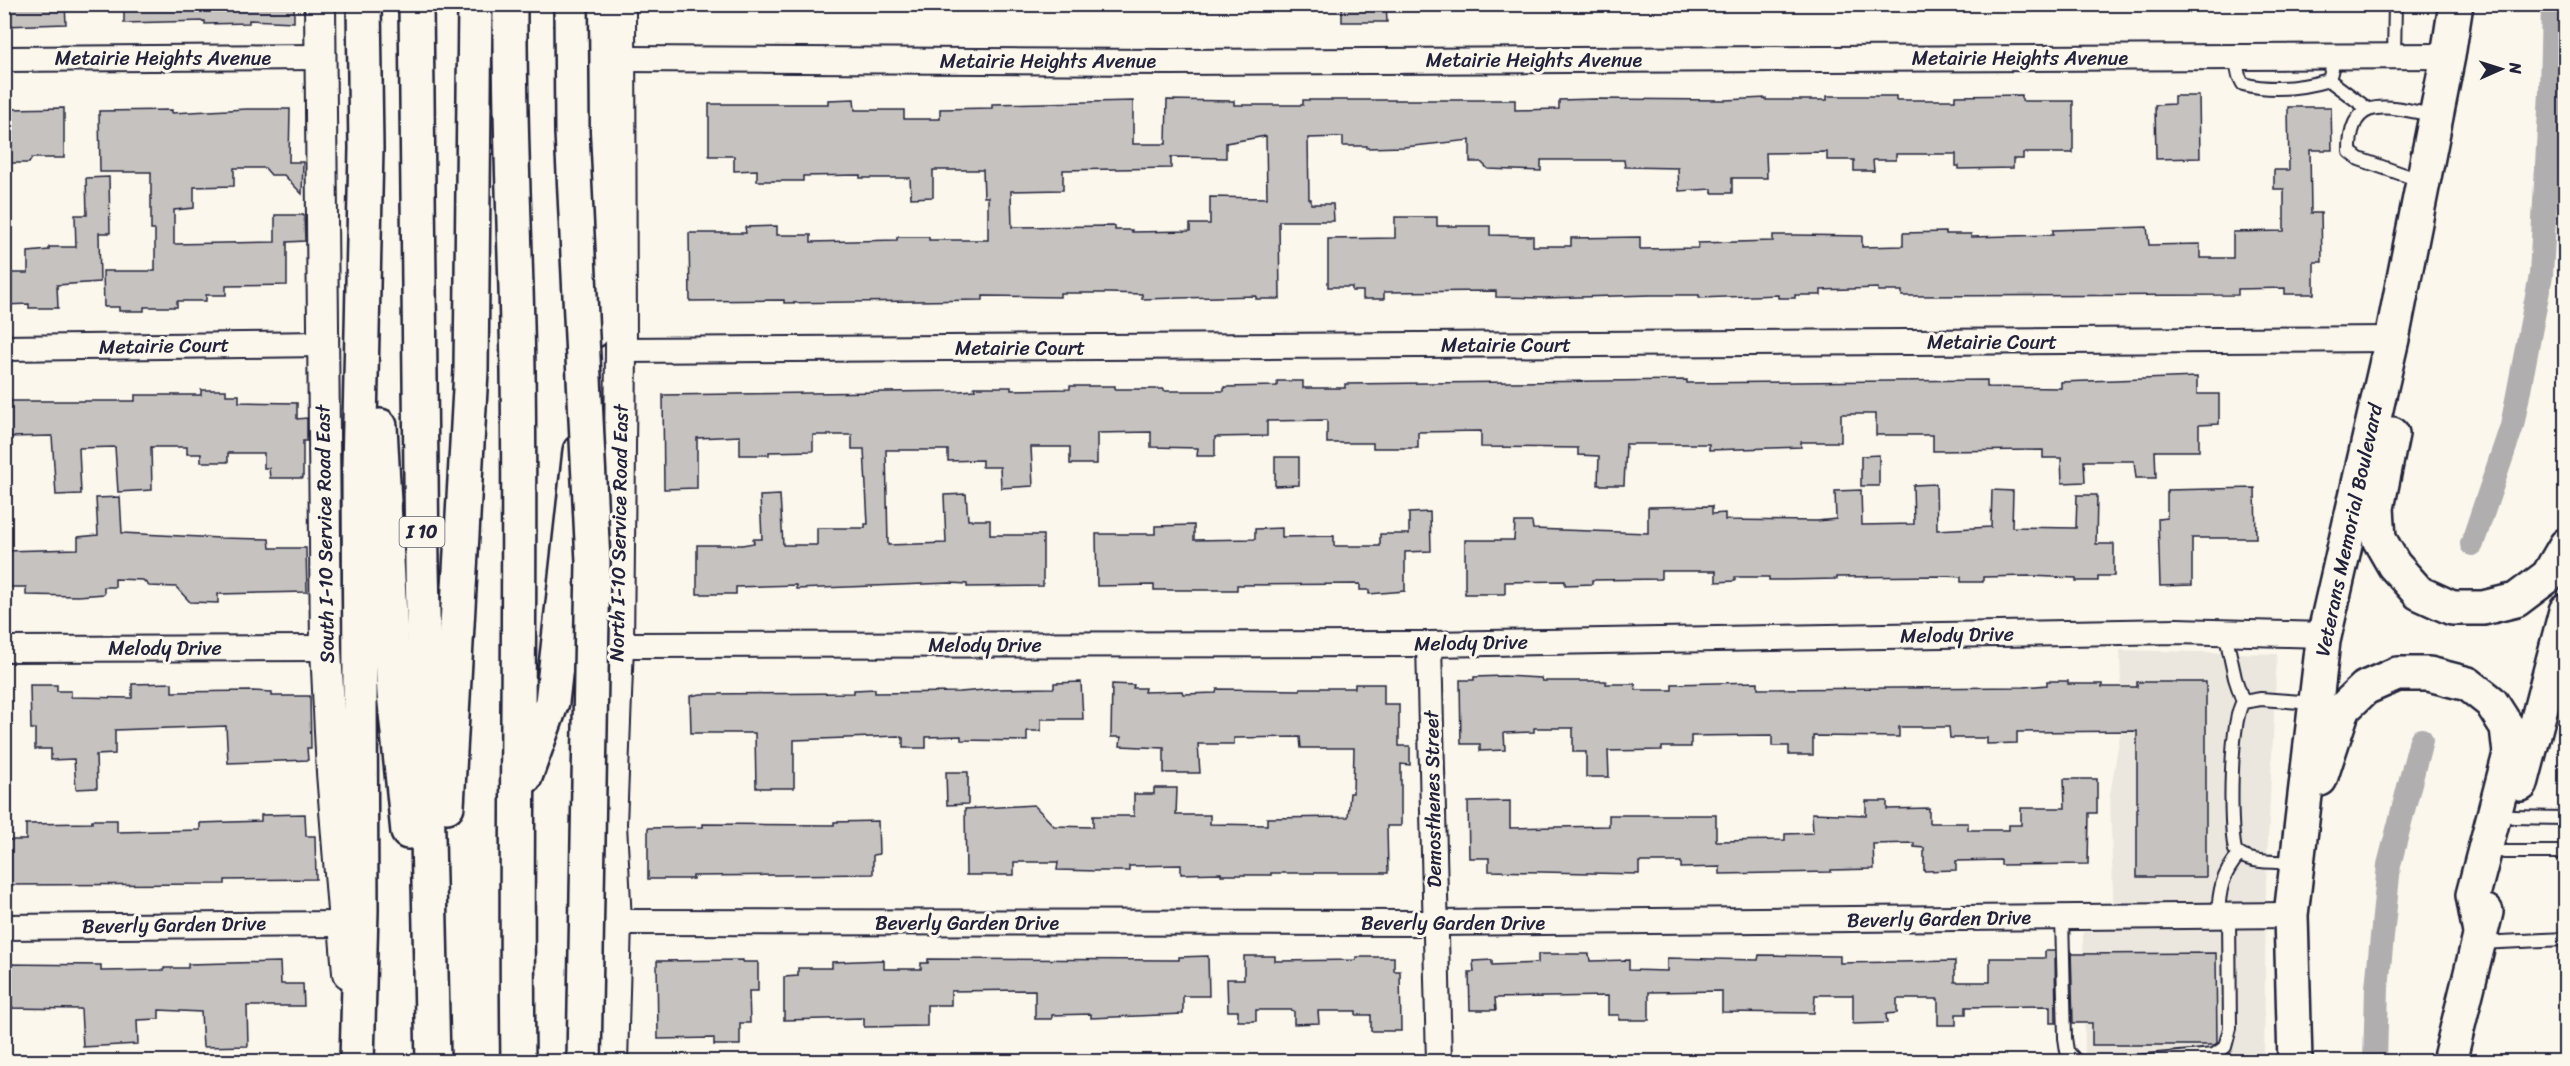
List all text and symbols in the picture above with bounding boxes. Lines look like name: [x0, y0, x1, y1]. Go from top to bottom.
north arrow: [2471, 39, 2531, 99]
street label: Metairie Heights Avenue: [55, 41, 272, 76]
street label: Metairie Heights Avenue: [1912, 41, 2129, 76]
street label: Metairie Heights Avenue: [1426, 43, 1643, 78]
street label: Metairie Heights Avenue: [940, 44, 1157, 79]
text: N: [2501, 61, 2530, 75]
street label: Metairie Court: [1927, 325, 2057, 360]
street label: Metairie Court: [99, 327, 230, 365]
street label: Metairie Court: [1441, 328, 1571, 363]
street label: Metairie Court: [955, 331, 1085, 366]
street label: Veterans Memorial Boulevard: [2305, 399, 2393, 660]
street label: South I-10 Service Road East: [305, 403, 345, 664]
street label: North I-10 Service Road East: [599, 403, 639, 662]
road number: I 10: [400, 517, 444, 547]
street label: Melody Drive: [1900, 617, 2014, 653]
street label: Melody Drive: [1414, 625, 1528, 661]
street label: Melody Drive: [928, 628, 1042, 663]
street label: Melody Drive: [108, 631, 222, 666]
street label: Demosthenes Street: [1414, 709, 1452, 888]
street label: Beverly Garden Drive: [1847, 900, 2032, 938]
street label: Beverly Garden Drive: [82, 906, 267, 944]
street label: Beverly Garden Drive: [875, 906, 1059, 941]
street label: Beverly Garden Drive: [1361, 906, 1545, 941]

